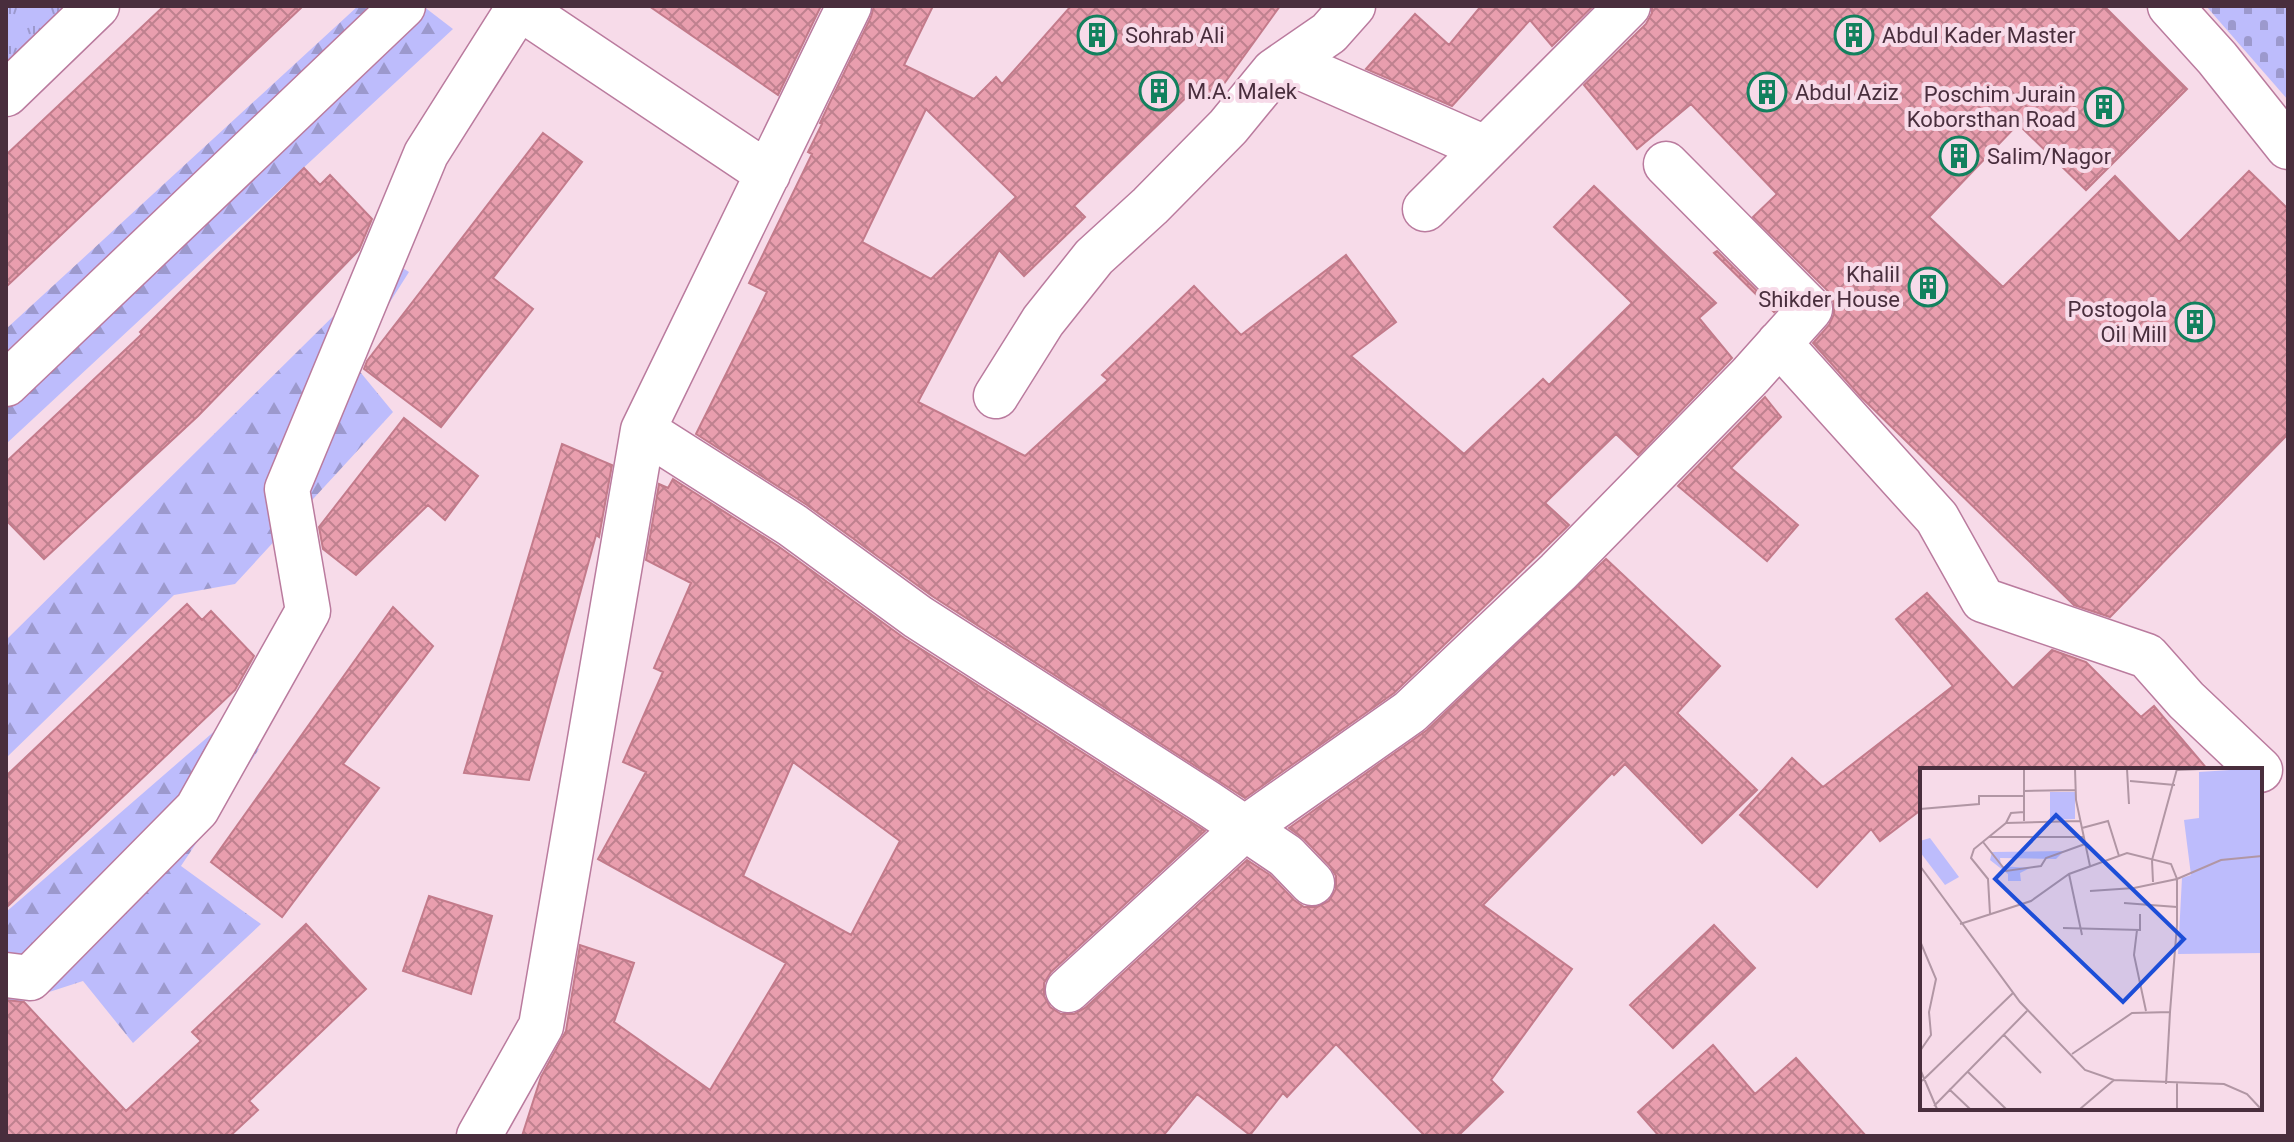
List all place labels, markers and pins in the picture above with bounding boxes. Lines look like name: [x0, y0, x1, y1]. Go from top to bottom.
building icon: Sohrab Ali: [1076, 14, 1118, 56]
building icon: Abdul Kader Master: [1833, 14, 1875, 56]
place label: Sohrab Ali: [1125, 23, 1225, 48]
place label: Abdul Kader Master: [1882, 23, 2076, 48]
building icon: M.A. Malek: [1138, 70, 1180, 112]
building icon: Abdul Aziz: [1746, 71, 1788, 113]
place label: M.A. Malek: [1187, 79, 1298, 104]
place label: Abdul Aziz: [1795, 80, 1899, 105]
place label: Poschim Jurain Koborsthan Road: [1907, 82, 2076, 132]
building icon: Poschim Jurain Koborsthan Road: [2083, 86, 2125, 128]
building icon: Salim/Nagor: [1938, 135, 1980, 177]
place label: Salim/Nagor: [1987, 144, 2112, 169]
place label: Khalil Shikder House: [1758, 262, 1900, 312]
building icon: Khalil Shikder House: [1907, 266, 1949, 308]
place label: Postogola Oil Mill: [2068, 297, 2167, 347]
building icon: Postogola Oil Mill: [2174, 301, 2216, 343]

